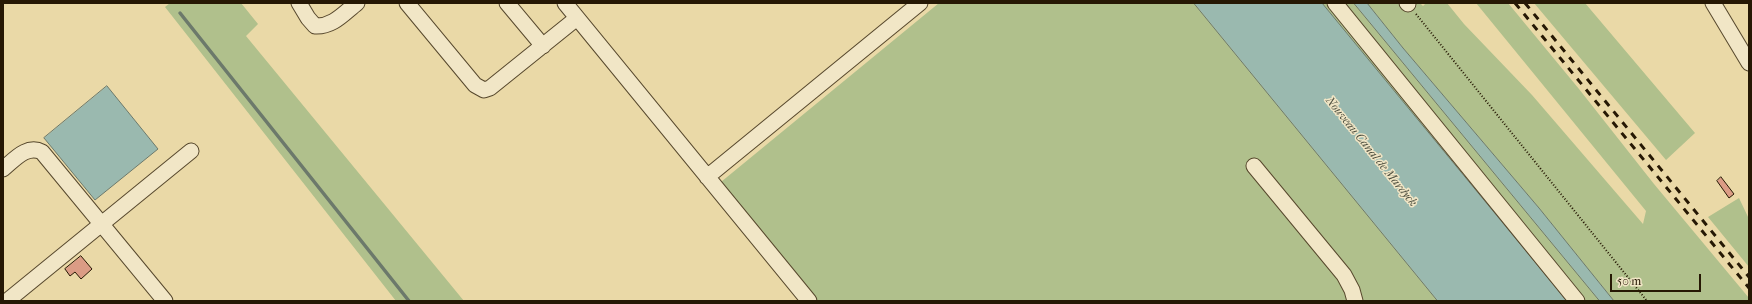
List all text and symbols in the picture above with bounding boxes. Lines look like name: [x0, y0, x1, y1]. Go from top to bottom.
water label: Nouveau Canal de Mardyck: [1322, 94, 1420, 210]
scale bar: [1612, 266, 1703, 292]
text: 50 m: [1617, 274, 1641, 288]

